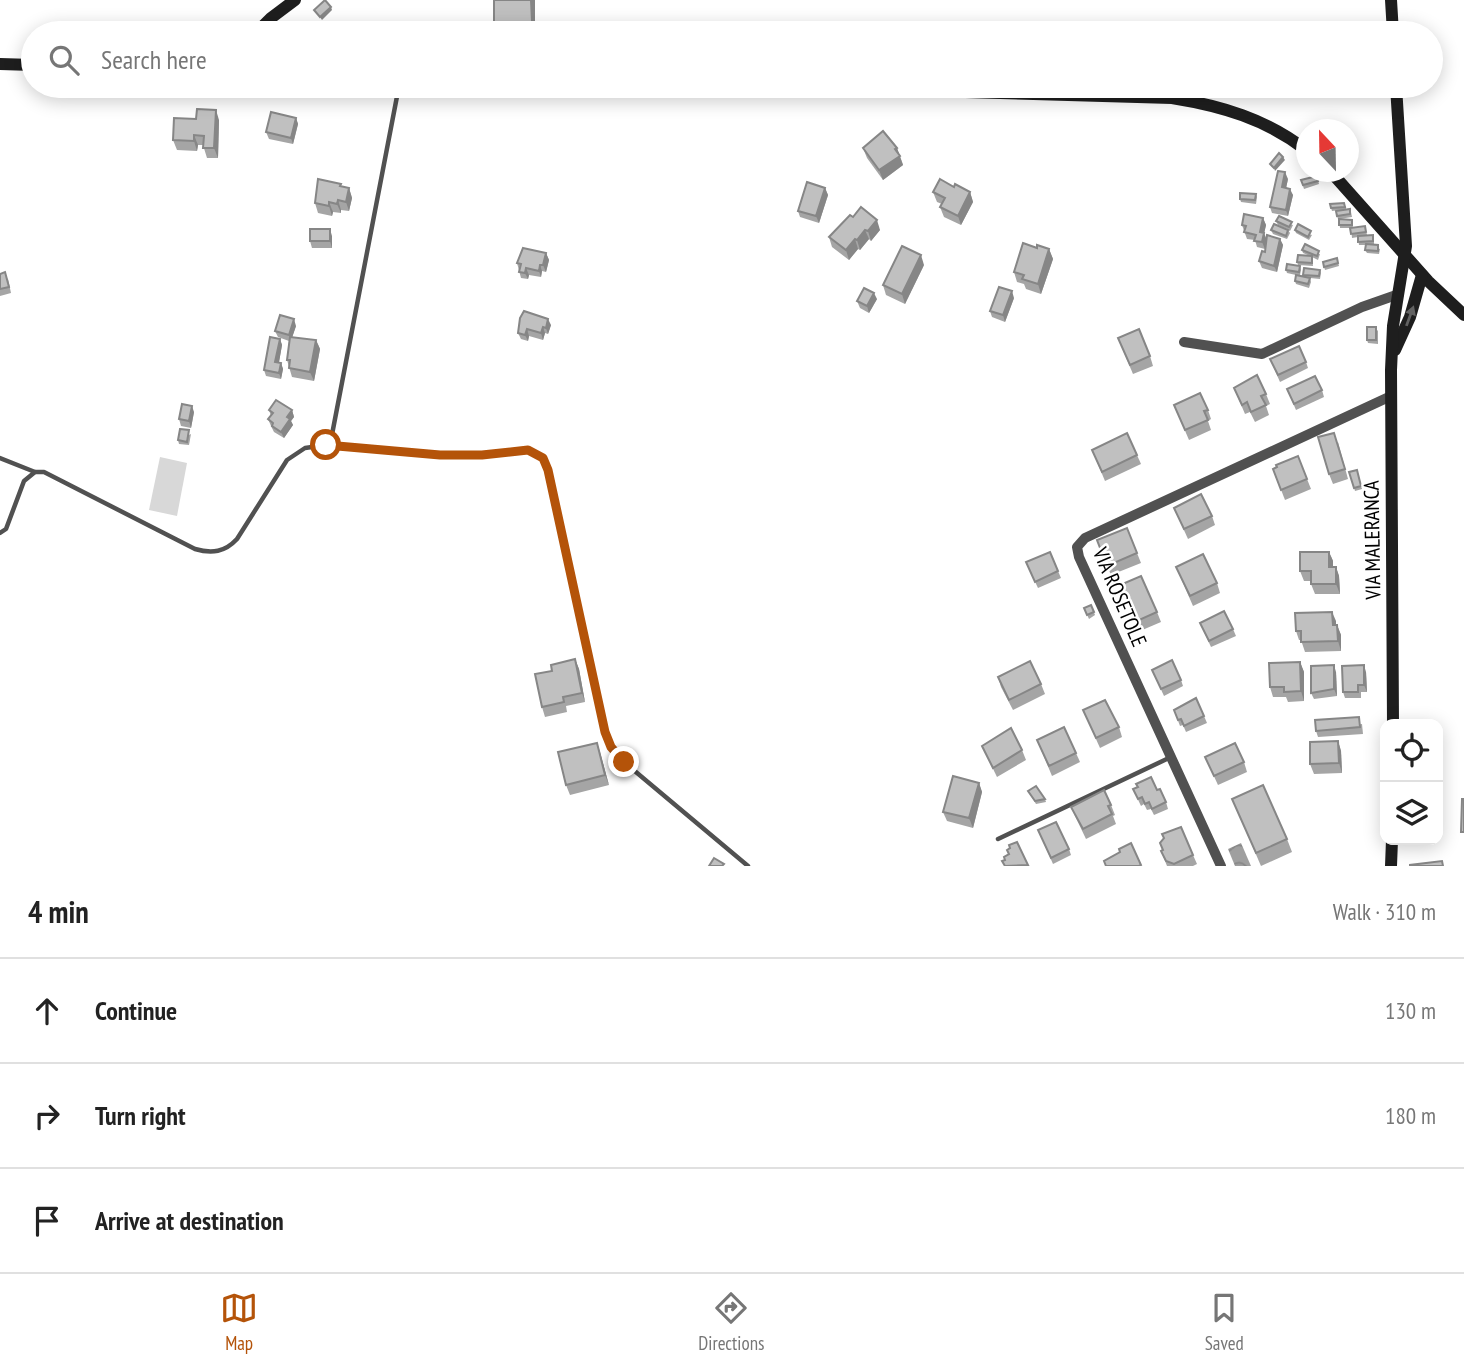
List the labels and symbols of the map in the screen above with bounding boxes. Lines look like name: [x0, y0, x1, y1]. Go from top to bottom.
north arrow: [1296, 119, 1359, 182]
one-way arrow: [1405, 305, 1416, 326]
route start: [310, 429, 341, 460]
street label: VIA MALERANCA: [1357, 480, 1387, 601]
street label: VIA ROSETOLE: [1087, 542, 1153, 651]
route end: [608, 746, 639, 777]

